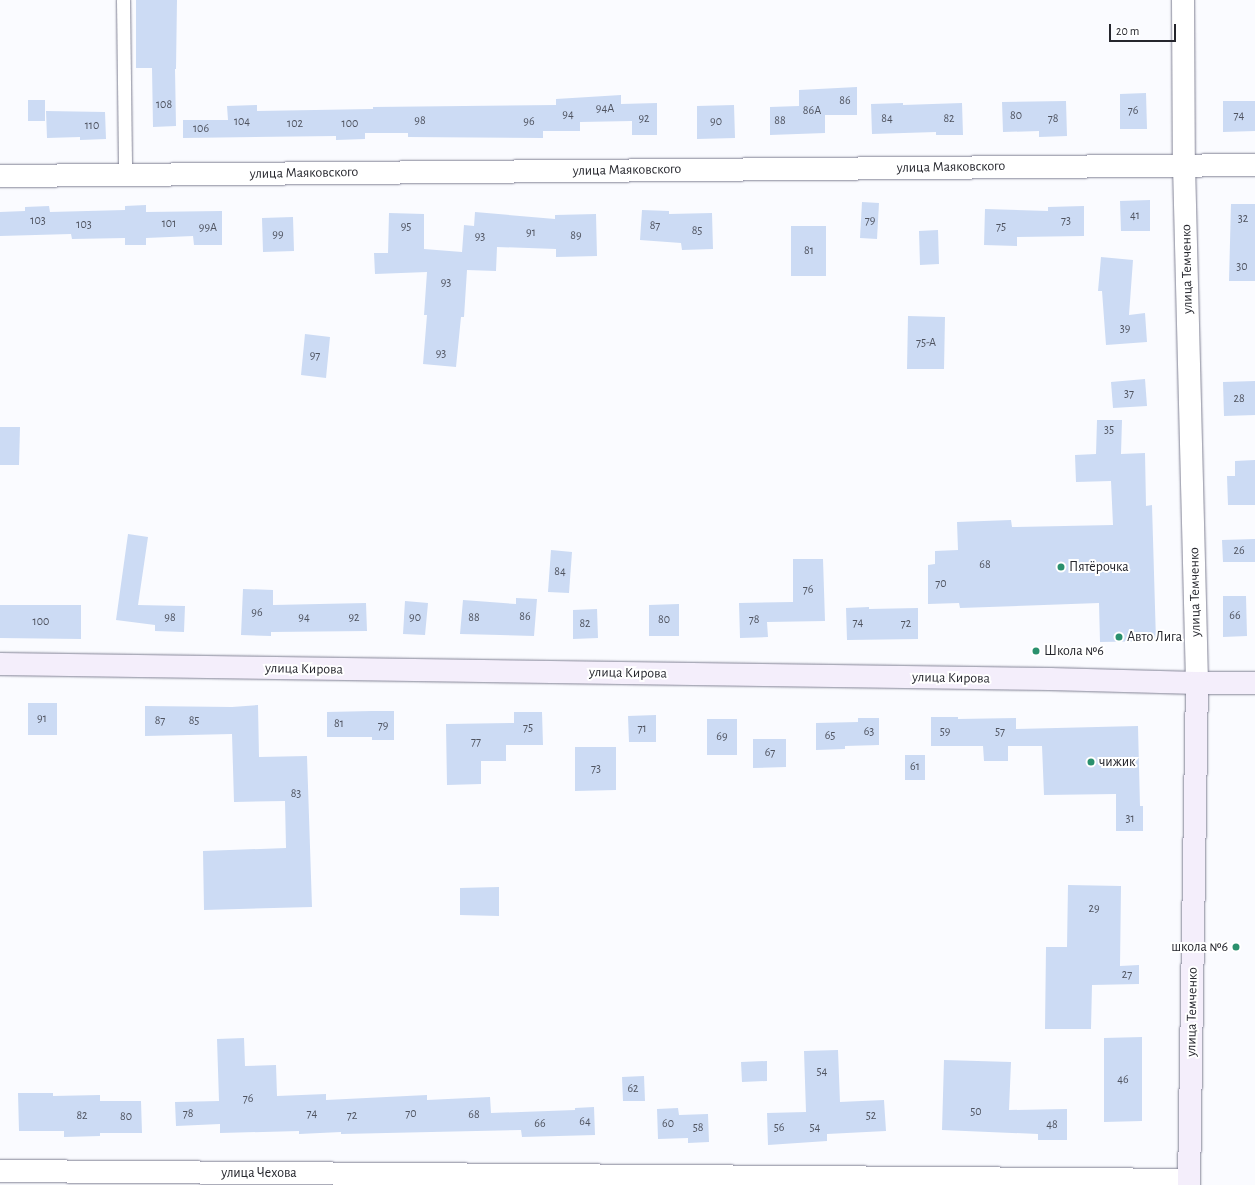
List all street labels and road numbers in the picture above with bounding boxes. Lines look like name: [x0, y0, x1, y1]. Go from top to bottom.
street label: улица Маяковского: [897, 158, 1005, 176]
street label: улица Маяковского: [573, 161, 681, 179]
street label: улица Маяковского: [250, 164, 358, 182]
street label: улица Темченко: [1178, 224, 1196, 314]
street label: улица Темченко: [1186, 547, 1204, 637]
street label: улица Кирова: [265, 660, 343, 678]
street label: улица Кирова: [589, 664, 667, 682]
street label: улица Кирова: [912, 669, 990, 687]
street label: улица Темченко: [1183, 967, 1201, 1057]
street label: улица Чехова: [221, 1165, 297, 1181]

